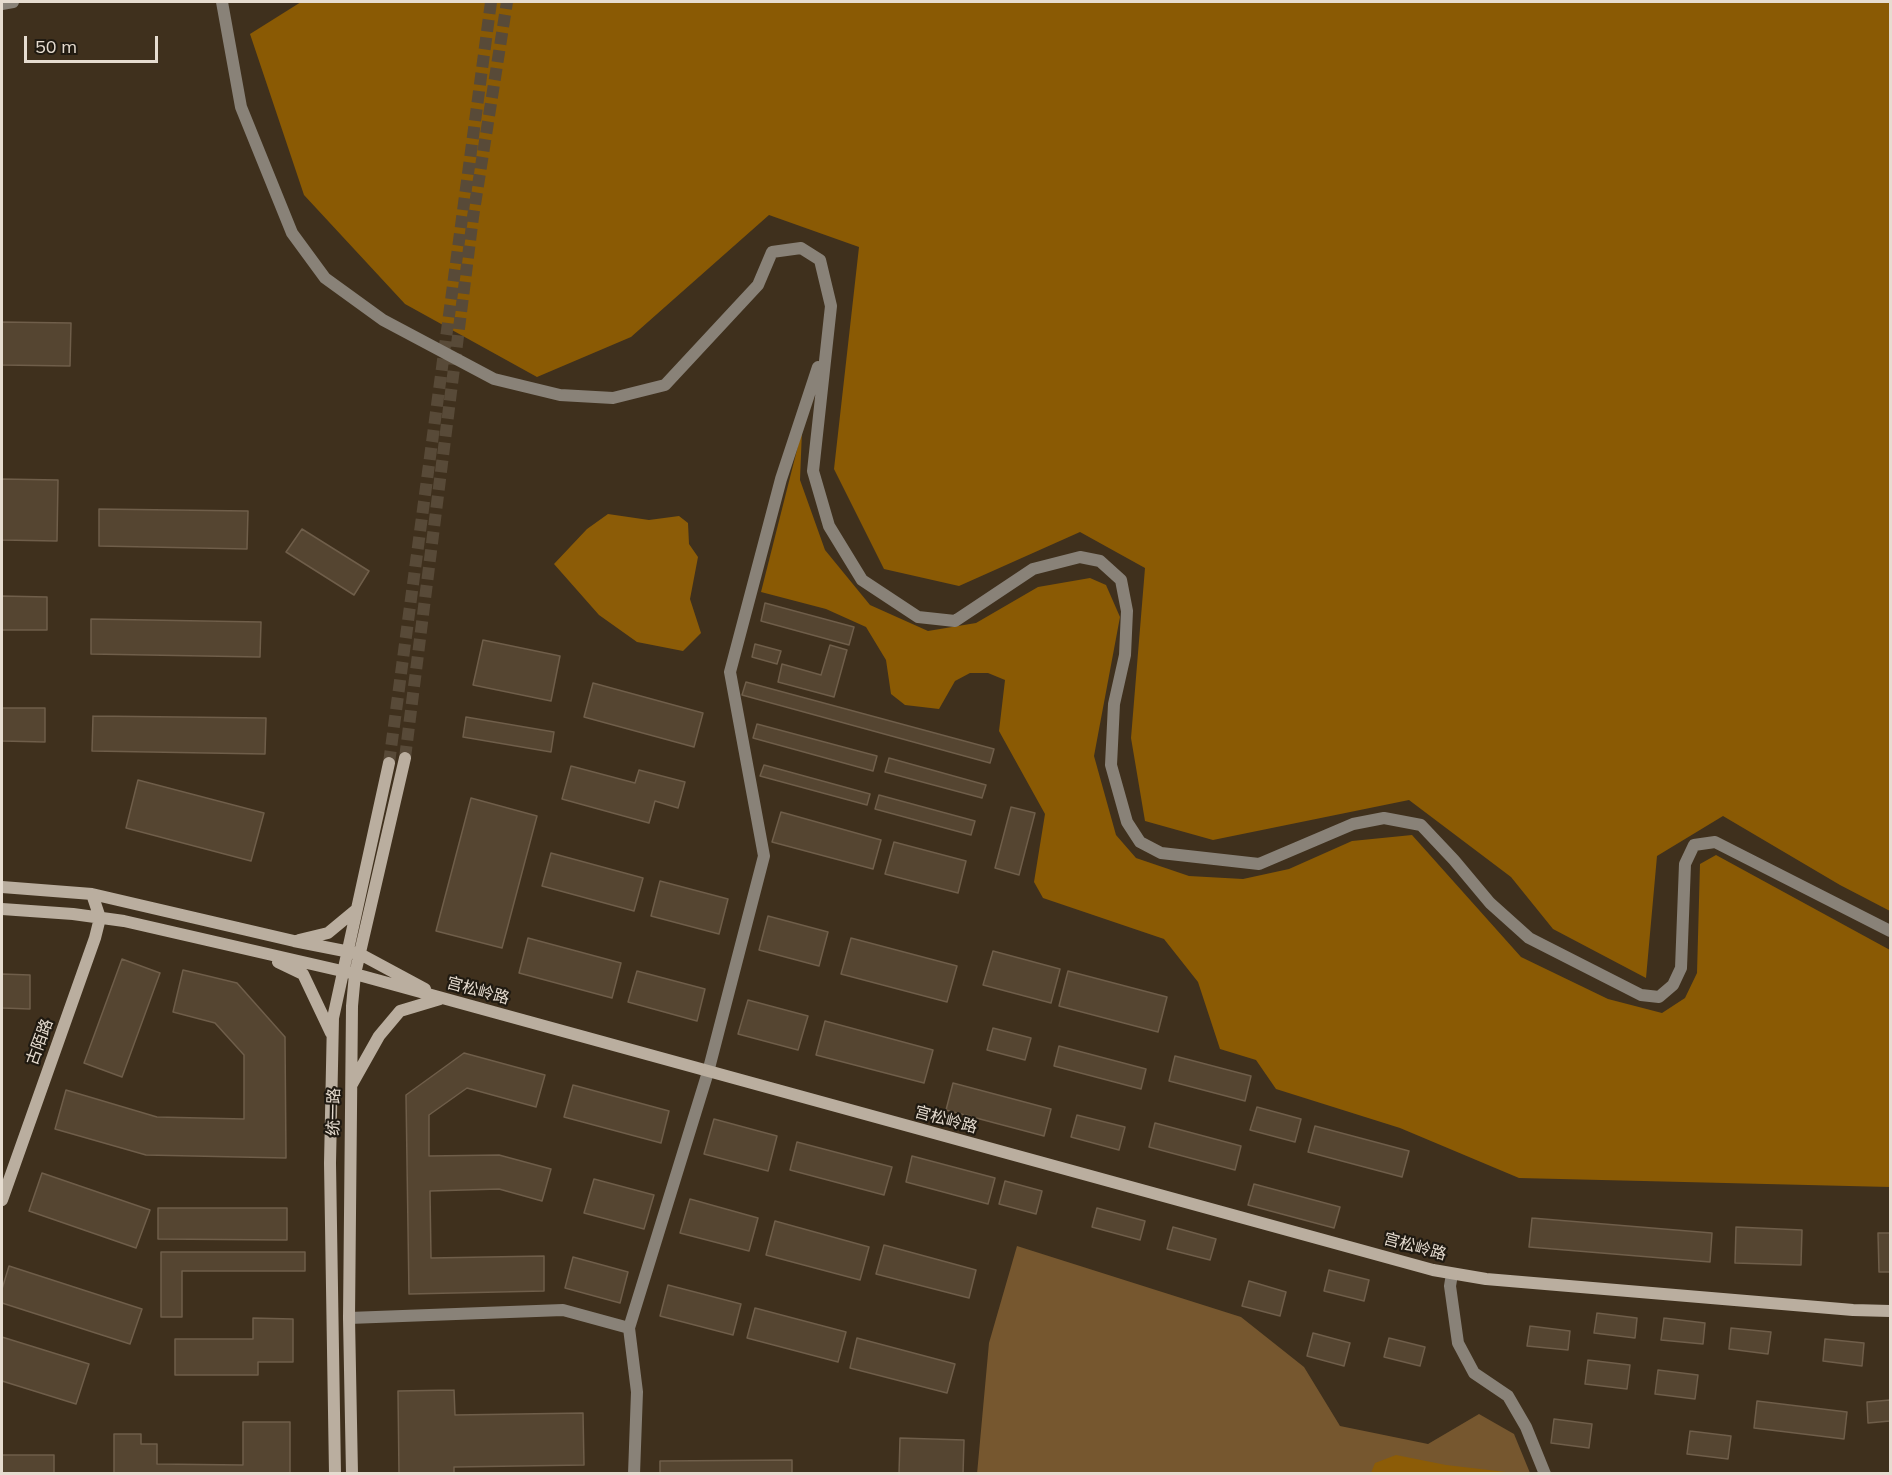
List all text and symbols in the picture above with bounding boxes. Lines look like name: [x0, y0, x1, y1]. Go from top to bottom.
scale bar: [27, 24, 160, 62]
text: 50 m: [35, 35, 77, 58]
street label: 宫松岭路: [445, 973, 511, 1009]
street label: 古陌路: [23, 1016, 57, 1068]
street label: 统一路: [324, 1088, 344, 1136]
street label: 宫松岭路: [913, 1102, 979, 1138]
street label: 宫松岭路: [1382, 1229, 1448, 1265]

